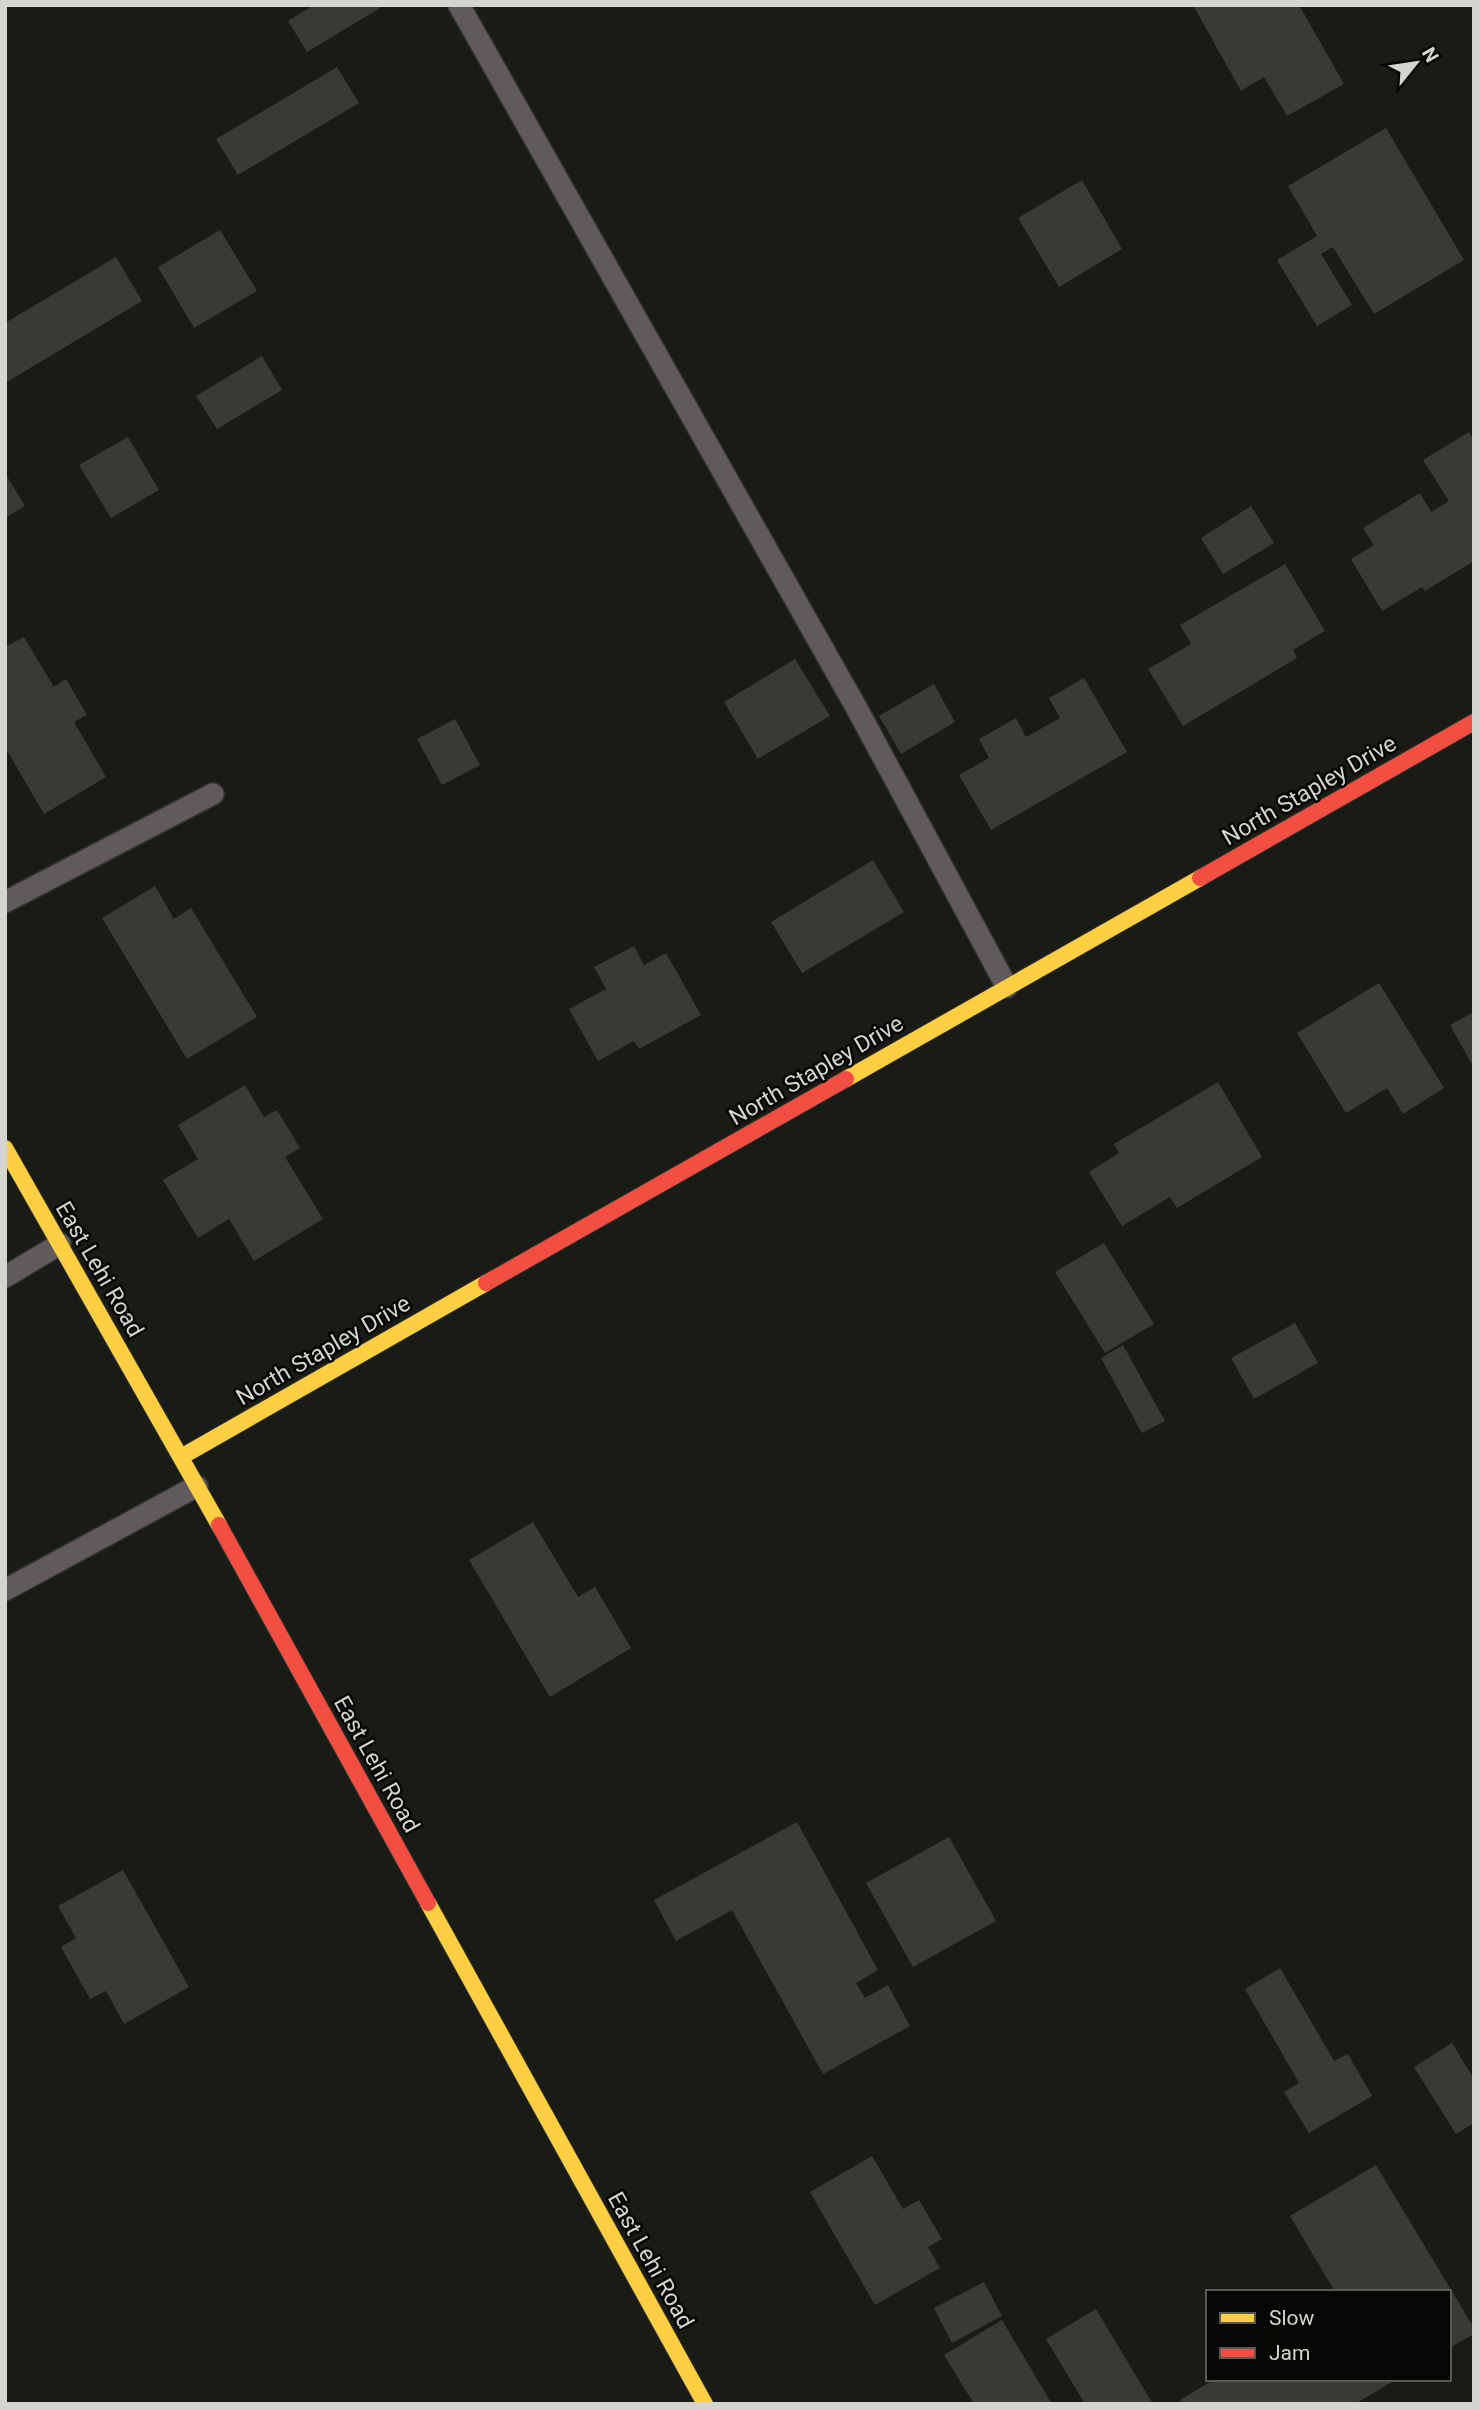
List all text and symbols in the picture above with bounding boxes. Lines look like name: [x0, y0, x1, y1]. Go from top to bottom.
north arrow: [1381, 28, 1451, 98]
text: N: [1417, 43, 1444, 66]
street label: North Stapley Drive: [1218, 730, 1401, 851]
street label: North Stapley Drive: [725, 1010, 908, 1131]
street label: East Lehi Road: [50, 1197, 149, 1342]
street label: North Stapley Drive: [232, 1290, 415, 1411]
street label: East Lehi Road: [328, 1691, 425, 1837]
street label: East Lehi Road: [602, 2187, 699, 2333]
legend: [1206, 2290, 1451, 2381]
text: Slow: [1269, 2306, 1315, 2330]
text: Jam: [1269, 2341, 1310, 2365]

